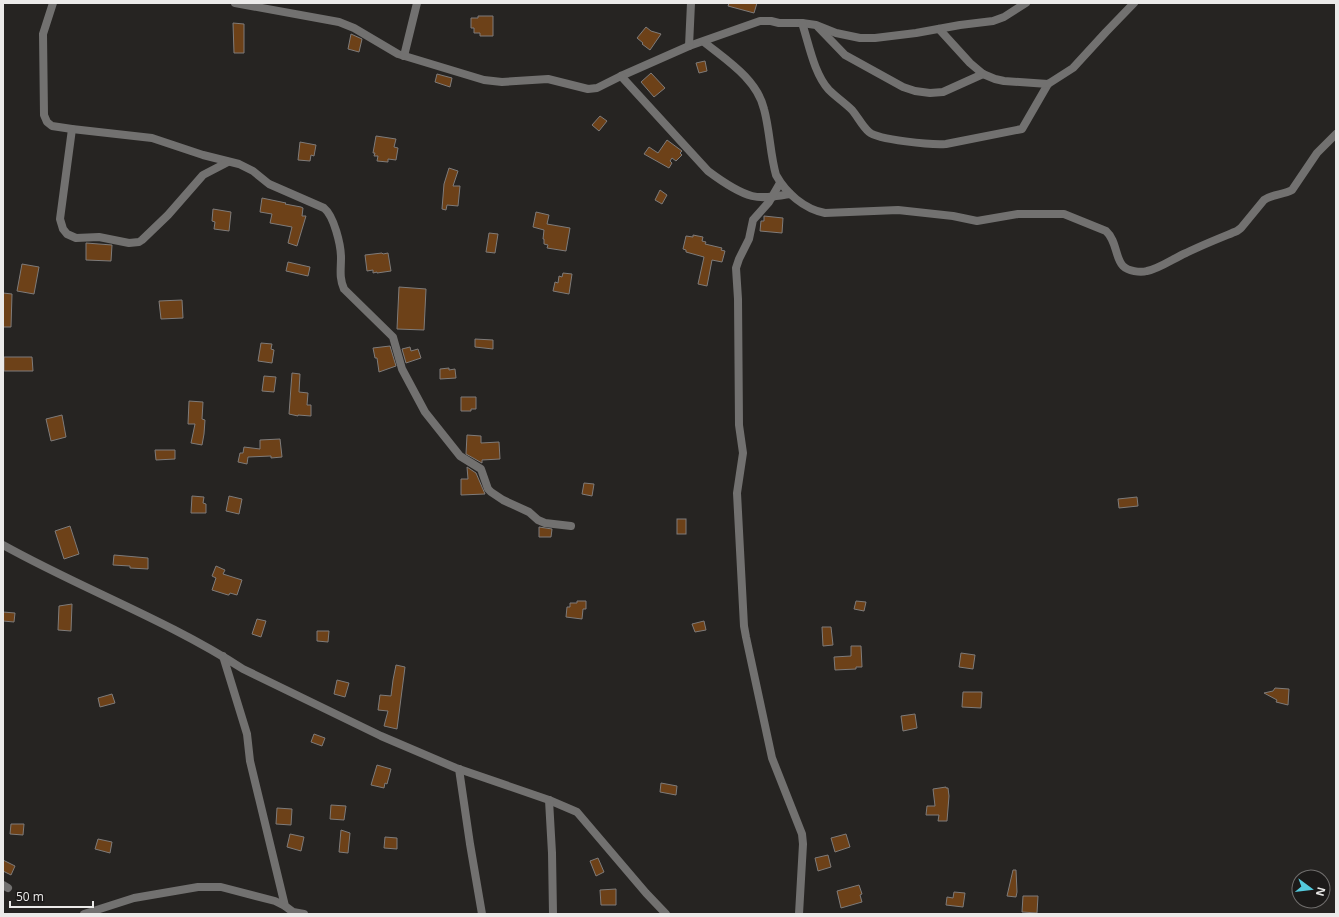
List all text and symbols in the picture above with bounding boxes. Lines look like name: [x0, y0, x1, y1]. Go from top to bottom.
north arrow: [1291, 869, 1331, 909]
scale bar: [10, 883, 93, 909]
text: N: [1313, 885, 1330, 898]
text: 50 m: [16, 888, 44, 905]

